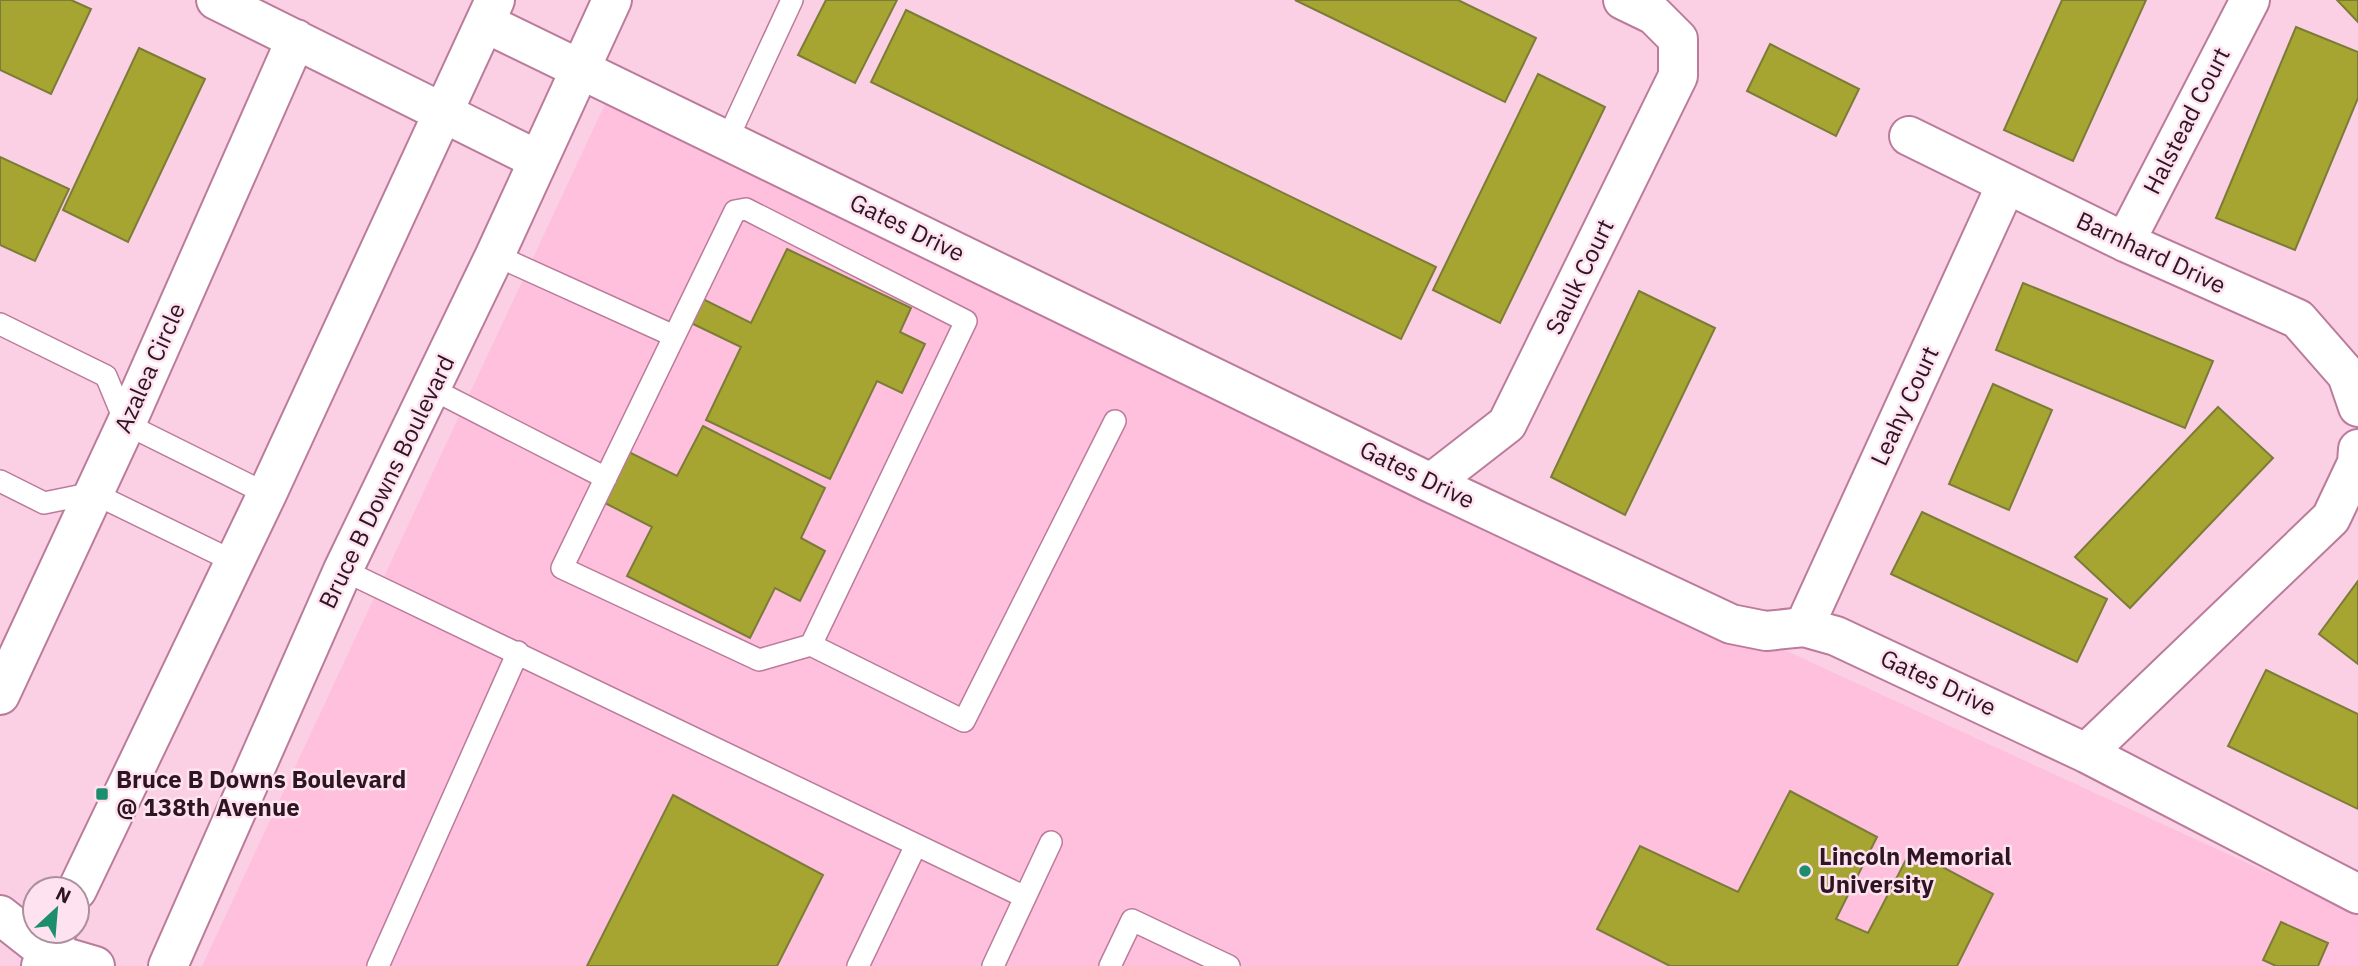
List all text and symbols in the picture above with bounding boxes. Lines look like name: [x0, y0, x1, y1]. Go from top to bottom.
street label: Halstead Court: [2135, 42, 2237, 200]
street label: Gates Drive: [845, 186, 970, 269]
street label: Barnhard Drive: [2072, 204, 2231, 301]
street label: Saulk Court: [1537, 214, 1621, 340]
street label: Azalea Circle: [106, 298, 192, 438]
street label: Leahy Court: [1863, 341, 1946, 470]
street label: Bruce B Downs Boulevard: [311, 349, 461, 614]
street label: Gates Drive: [1355, 433, 1480, 516]
street label: Gates Drive: [1875, 641, 2001, 723]
place label: Bruce B Downs Boulevard @ 138th Avenue: [116, 763, 406, 823]
marker: Bruce B Downs Boulevard @ 138th Avenue: [94, 786, 110, 802]
place label: Lincoln Memorial University: [1819, 840, 2012, 900]
marker: Lincoln Memorial University: [1797, 863, 1813, 879]
north arrow: [21, 875, 91, 945]
text: N: [52, 881, 75, 909]

